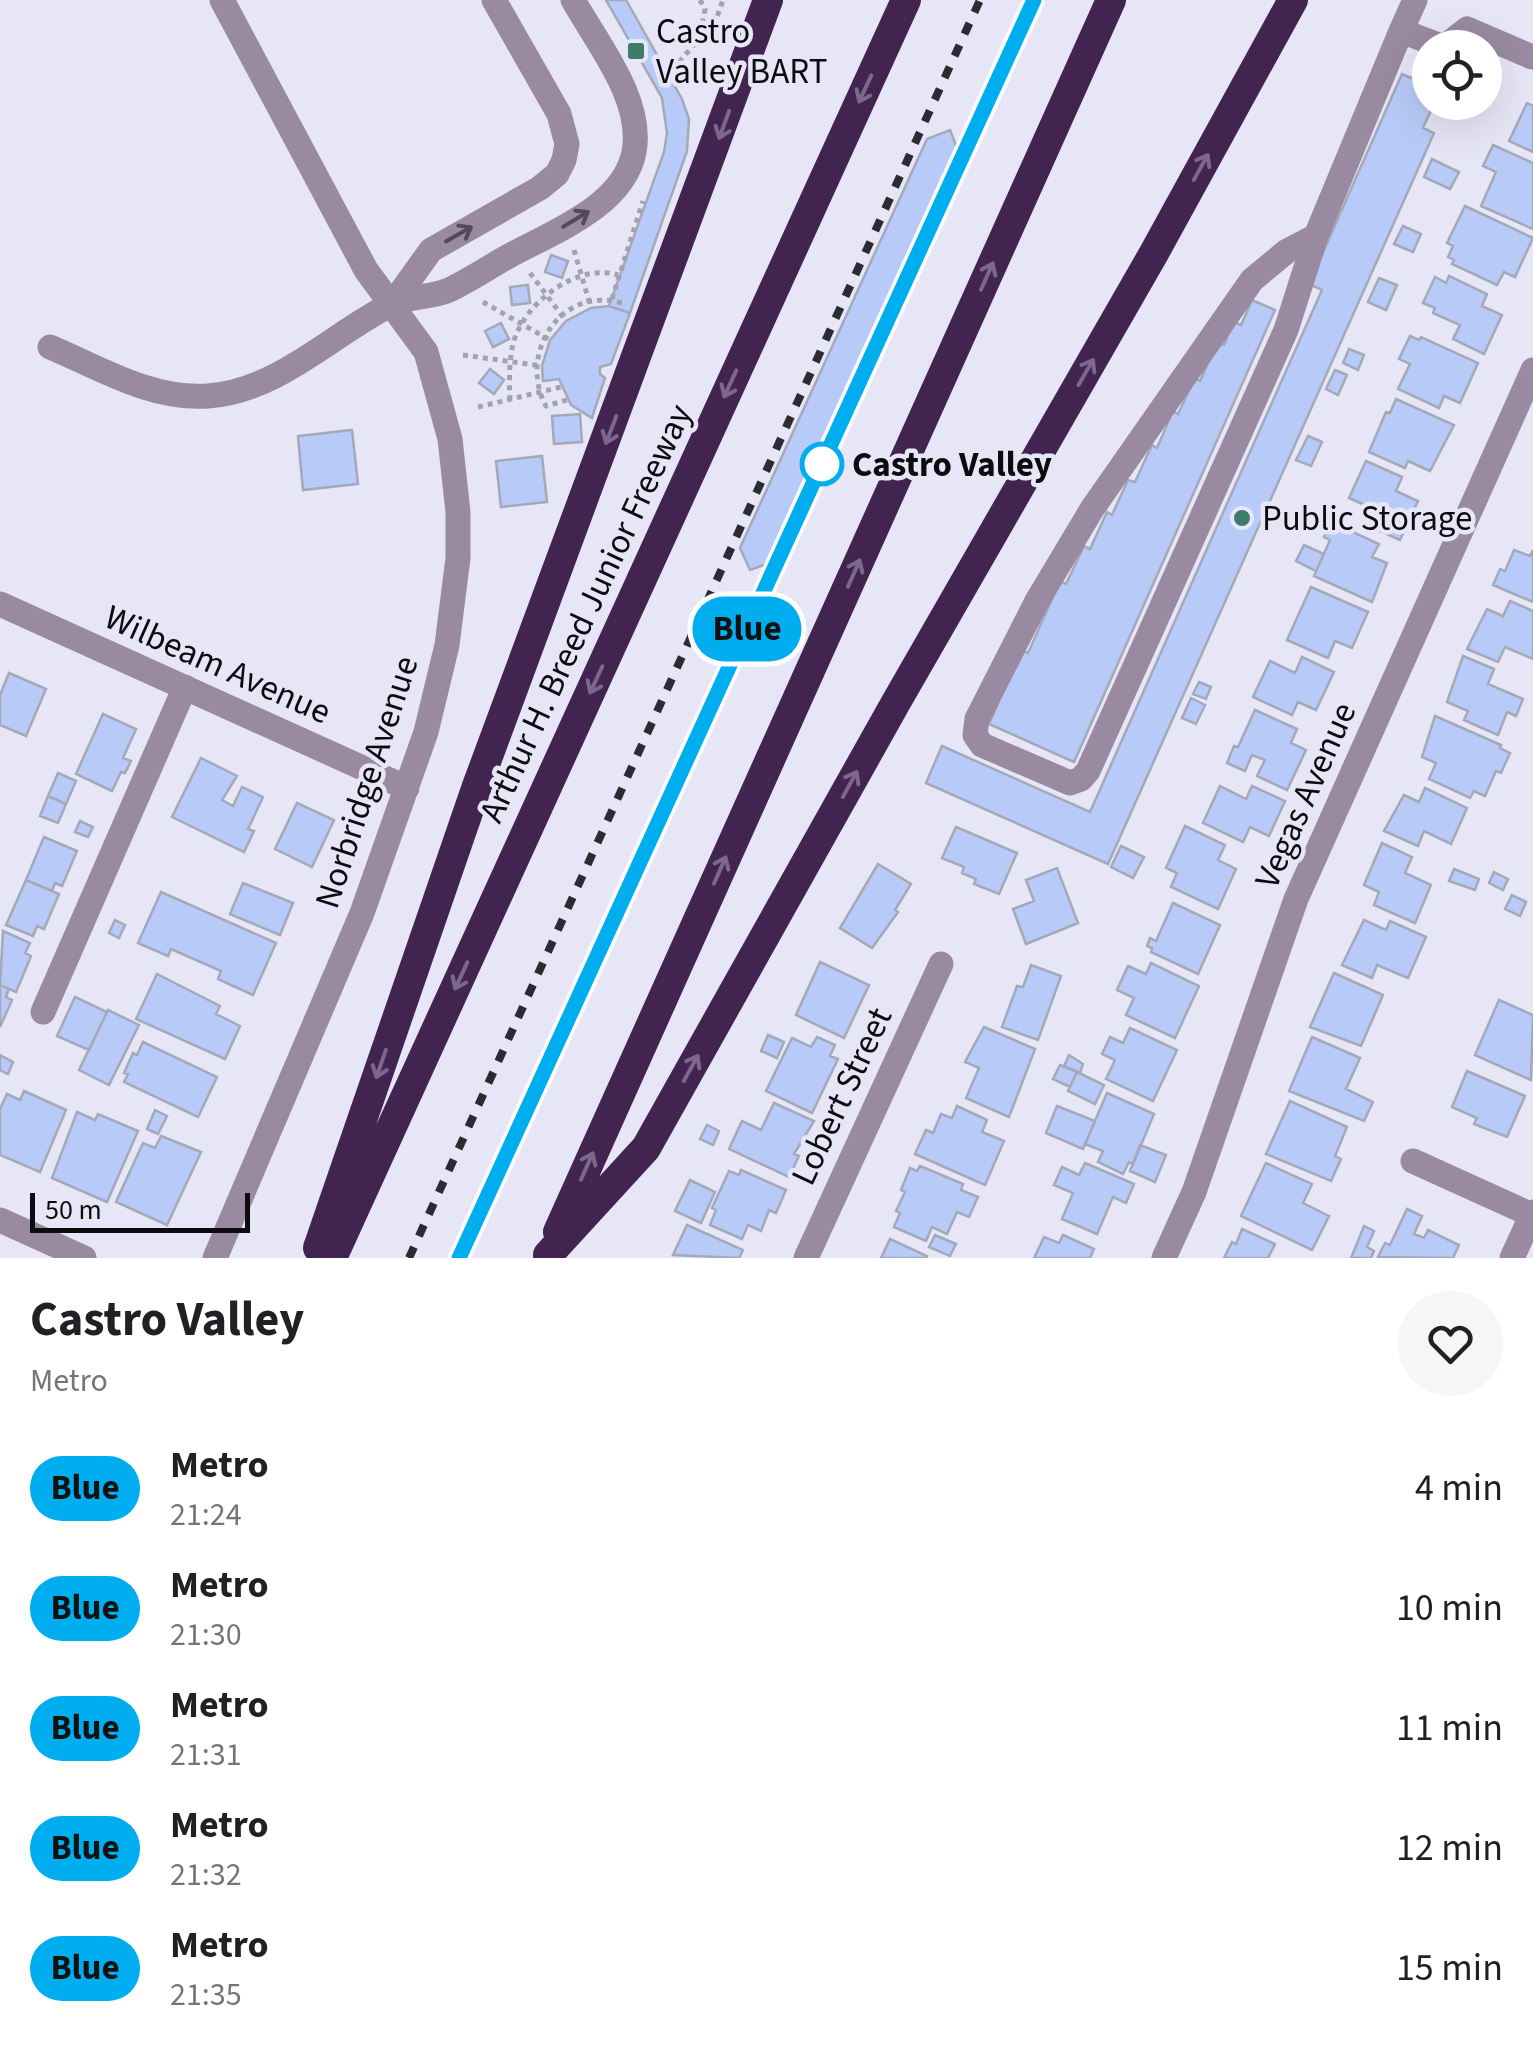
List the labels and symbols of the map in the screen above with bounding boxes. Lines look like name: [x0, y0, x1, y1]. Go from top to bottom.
place label: Castro Valley BART: [656, 7, 827, 97]
marker: Castro Valley BART: [625, 40, 647, 62]
one-way arrow: [855, 73, 873, 104]
one-way arrow: [714, 109, 732, 140]
one-way arrow: [1192, 153, 1212, 182]
one-way arrow: [561, 209, 590, 229]
one-way arrow: [445, 224, 473, 244]
one-way arrow: [978, 262, 997, 292]
one-way arrow: [1077, 358, 1097, 387]
one-way arrow: [720, 368, 739, 398]
street label: Arthur H. Breed Junior Freeway: [467, 396, 705, 831]
one-way arrow: [601, 414, 619, 444]
place label: Castro Valley: [852, 440, 1052, 490]
marker: Castro Valley: [801, 443, 843, 485]
place label: Public Storage: [1262, 494, 1472, 544]
marker: Public Storage: [1231, 507, 1253, 529]
one-way arrow: [845, 559, 864, 589]
street label: Wilbeam Avenue: [97, 593, 339, 737]
line badge: Blue: [677, 596, 817, 662]
street label: Norbridge Avenue: [303, 650, 431, 915]
one-way arrow: [585, 664, 604, 694]
street label: Vegas Avenue: [1243, 694, 1369, 896]
one-way arrow: [840, 771, 860, 799]
one-way arrow: [712, 855, 731, 885]
one-way arrow: [450, 960, 469, 990]
street label: Lobert Street: [779, 999, 905, 1194]
one-way arrow: [371, 1048, 389, 1080]
one-way arrow: [682, 1054, 702, 1083]
one-way arrow: [579, 1152, 598, 1182]
scale bar: [30, 1188, 250, 1232]

